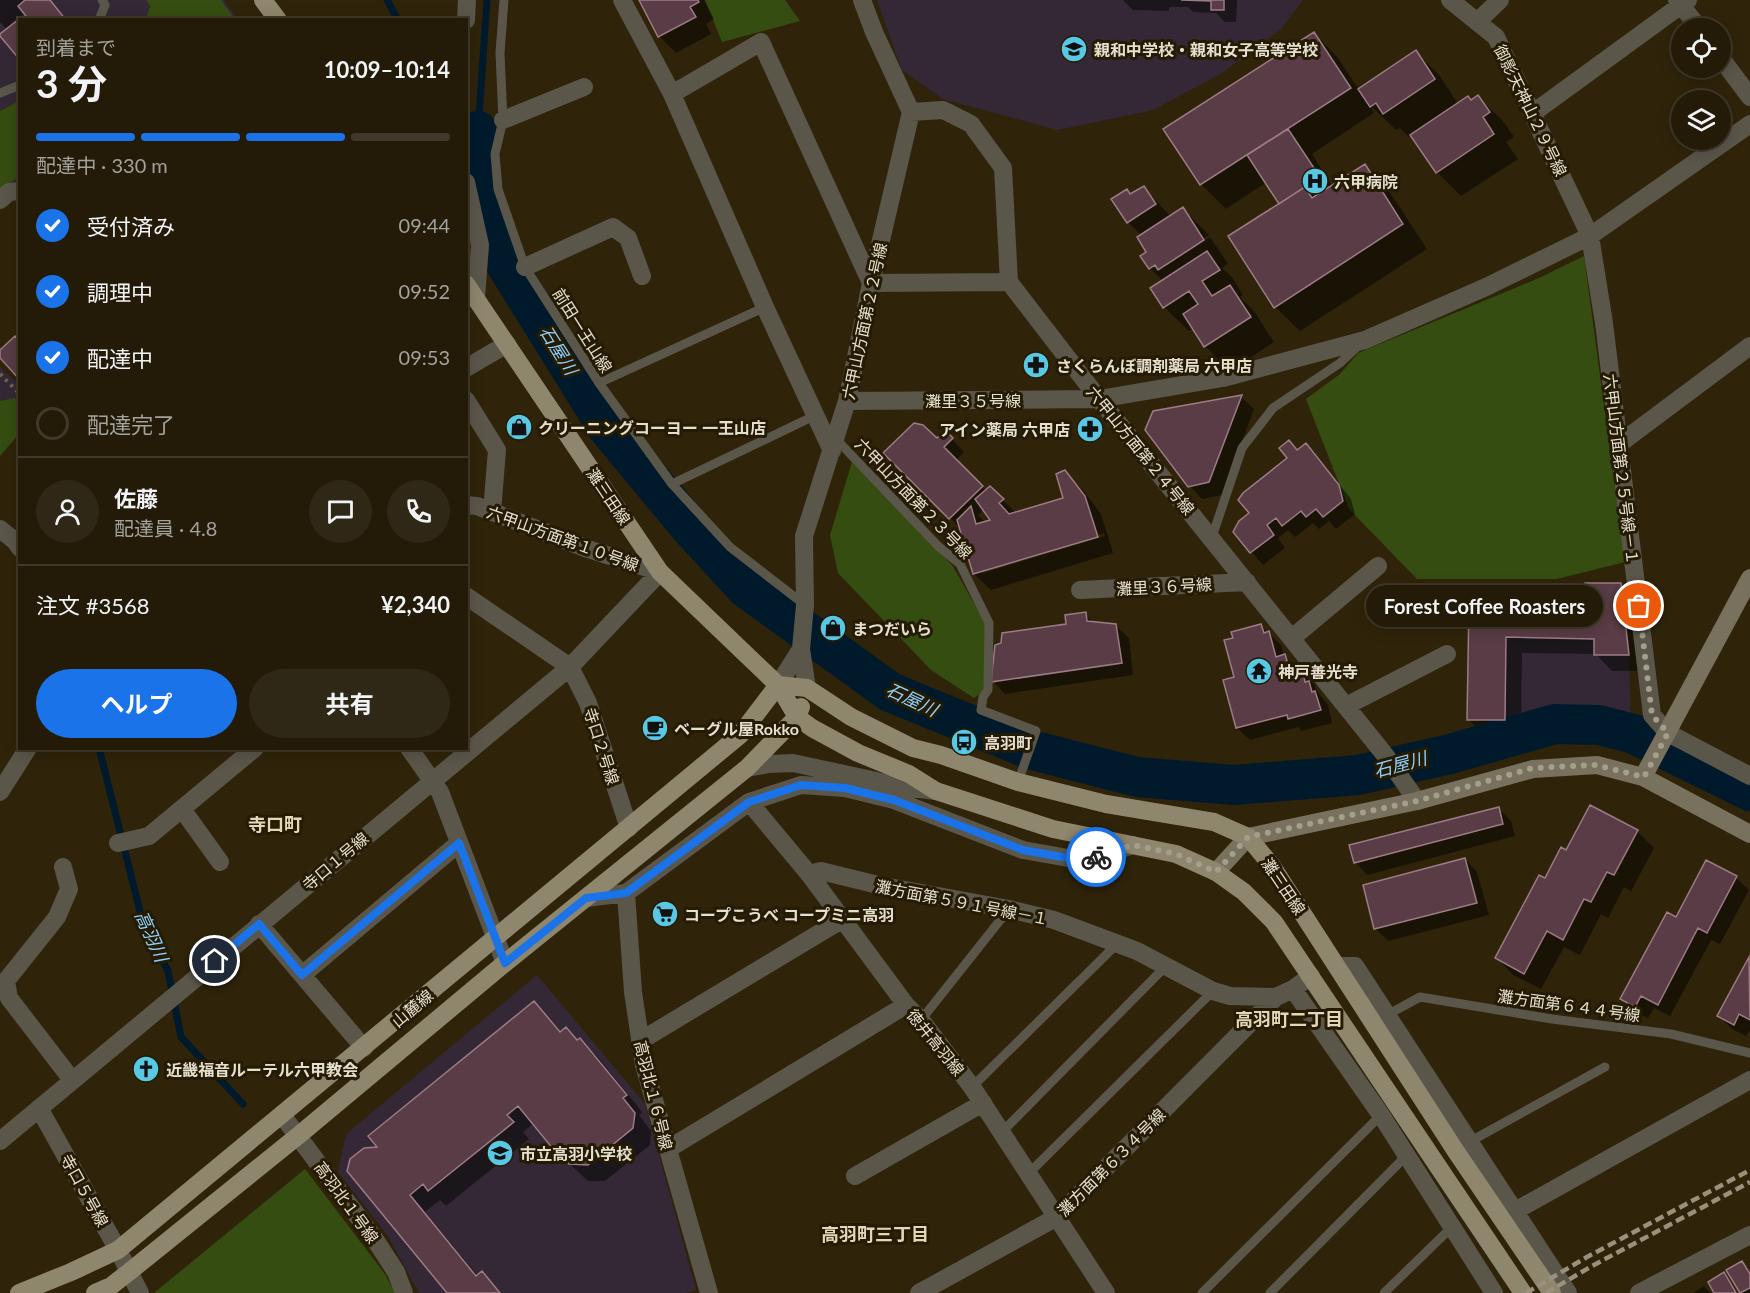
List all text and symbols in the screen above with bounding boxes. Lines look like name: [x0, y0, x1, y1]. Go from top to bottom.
map controls: [1671, 18, 1731, 150]
button: locate: [1671, 18, 1731, 78]
school or university icon: 親和中学校・親和女子高等学校: [1059, 34, 1089, 64]
text: 到着まで: [36, 35, 116, 59]
place label: 親和中学校・親和女子高等学校: [1094, 40, 1318, 59]
street label: 御影天神山２９号線: [1491, 41, 1571, 179]
text: 10:09–10:14: [324, 56, 450, 83]
text: 3 分: [36, 60, 107, 106]
button: layers: [1671, 90, 1731, 150]
text: 配達中 · 330 m: [36, 153, 168, 177]
hospital icon: 六甲病院: [1300, 166, 1330, 196]
place label: 六甲病院: [1334, 172, 1398, 191]
icon: check: [36, 209, 69, 242]
text: 受付済み: [87, 213, 175, 240]
text: 09:44: [399, 213, 450, 237]
street label: 六甲山方面第２２号線: [838, 241, 890, 401]
icon: check: [36, 275, 69, 308]
text: 調理中: [87, 279, 153, 306]
text: 09:52: [399, 279, 450, 303]
street label: 前田一王山線: [550, 284, 616, 376]
water label: 石屋川: [535, 321, 584, 380]
icon: check: [36, 341, 69, 374]
text: 配達中: [87, 345, 153, 372]
text: 09:53: [399, 345, 450, 369]
pharmacy icon: さくらんぼ調剤薬局 六甲店: [1021, 350, 1051, 380]
place label: さくらんぼ調剤薬局 六甲店: [1056, 356, 1252, 375]
street label: 六甲山方面第２５号線－１: [1601, 373, 1643, 565]
street label: 六甲山方面第２４号線: [1083, 382, 1199, 518]
street label: 灘里３５号線: [925, 391, 1021, 410]
text: 配達完了: [87, 411, 175, 438]
shop icon: クリーニングコーヨー 一王山店: [504, 412, 534, 442]
pharmacy icon: アイン薬局 六甲店: [1075, 414, 1105, 444]
place label: クリーニングコーヨー 一王山店: [538, 418, 766, 437]
place label: アイン薬局 六甲店: [939, 420, 1070, 439]
street label: 六甲山方面第２３号線: [852, 434, 976, 562]
street label: 灘三田線: [583, 464, 635, 528]
button: person: [36, 480, 99, 543]
button: chat: [309, 480, 372, 543]
button: phone: [387, 480, 450, 543]
text: 佐藤: [114, 485, 158, 512]
street label: 六甲山方面第１０号線: [485, 502, 641, 574]
text: 配達員 · 4.8: [114, 516, 217, 540]
street label: 灘里３６号線: [1116, 574, 1212, 598]
pin: [1613, 580, 1664, 631]
callout: Forest Coffee Roasters: [1366, 585, 1603, 627]
icon: bag: [1622, 589, 1655, 622]
text: ¥2,340: [381, 591, 450, 618]
text: 注文 #3568: [36, 592, 149, 619]
text: Forest Coffee Roasters: [1384, 594, 1585, 618]
shop icon: まつだいら: [818, 613, 848, 643]
place label: まつだいら: [852, 619, 932, 638]
temple icon: 神戸善光寺: [1244, 656, 1274, 686]
place label: 神戸善光寺: [1278, 662, 1358, 681]
button: ヘルプ: [36, 669, 237, 738]
button: 共有: [249, 669, 450, 738]
water label: 石屋川: [883, 678, 943, 721]
street label: 寺口２号線: [581, 705, 623, 787]
cafe icon: ベーグル屋Rokko: [640, 713, 670, 743]
place label: ベーグル屋Rokko: [674, 719, 799, 738]
bus stop icon: 高羽町: [949, 727, 979, 757]
place label: 高羽町: [984, 733, 1032, 752]
water label: 石屋川: [1371, 746, 1431, 782]
district label: 寺口町: [248, 813, 302, 835]
courier: [1066, 827, 1126, 887]
street label: 寺口１号線: [298, 828, 372, 894]
icon: bike: [1080, 841, 1113, 874]
street label: 灘三田線: [1258, 854, 1310, 918]
street label: 灘方面第５９１号線－１: [874, 876, 1050, 928]
supermarket icon: コープこうべ コープミニ高羽: [650, 899, 680, 929]
place label: コープこうべ コープミニ高羽: [684, 905, 894, 924]
water label: 高羽川: [131, 907, 174, 967]
pin: [189, 935, 240, 986]
icon: home: [198, 944, 231, 977]
street label: 山麓線: [388, 985, 436, 1031]
street label: 灘方面第６４４号線: [1496, 986, 1642, 1024]
street label: 徳井高羽線: [903, 1005, 969, 1079]
district label: 高羽町二丁目: [1235, 1008, 1343, 1030]
street label: 高羽北１６号線: [631, 1038, 677, 1152]
church icon: 近畿福音ルーテル六甲教会: [131, 1054, 161, 1084]
place label: 近畿福音ルーテル六甲教会: [166, 1060, 358, 1079]
street label: 灘方面第６３４号線: [1053, 1104, 1169, 1220]
school or university icon: 市立高羽小学校: [485, 1138, 515, 1168]
place label: 市立高羽小学校: [520, 1144, 632, 1163]
street label: 寺口５号線: [57, 1150, 113, 1230]
street label: 高羽北１号線: [311, 1158, 383, 1246]
district label: 高羽町三丁目: [821, 1223, 929, 1245]

